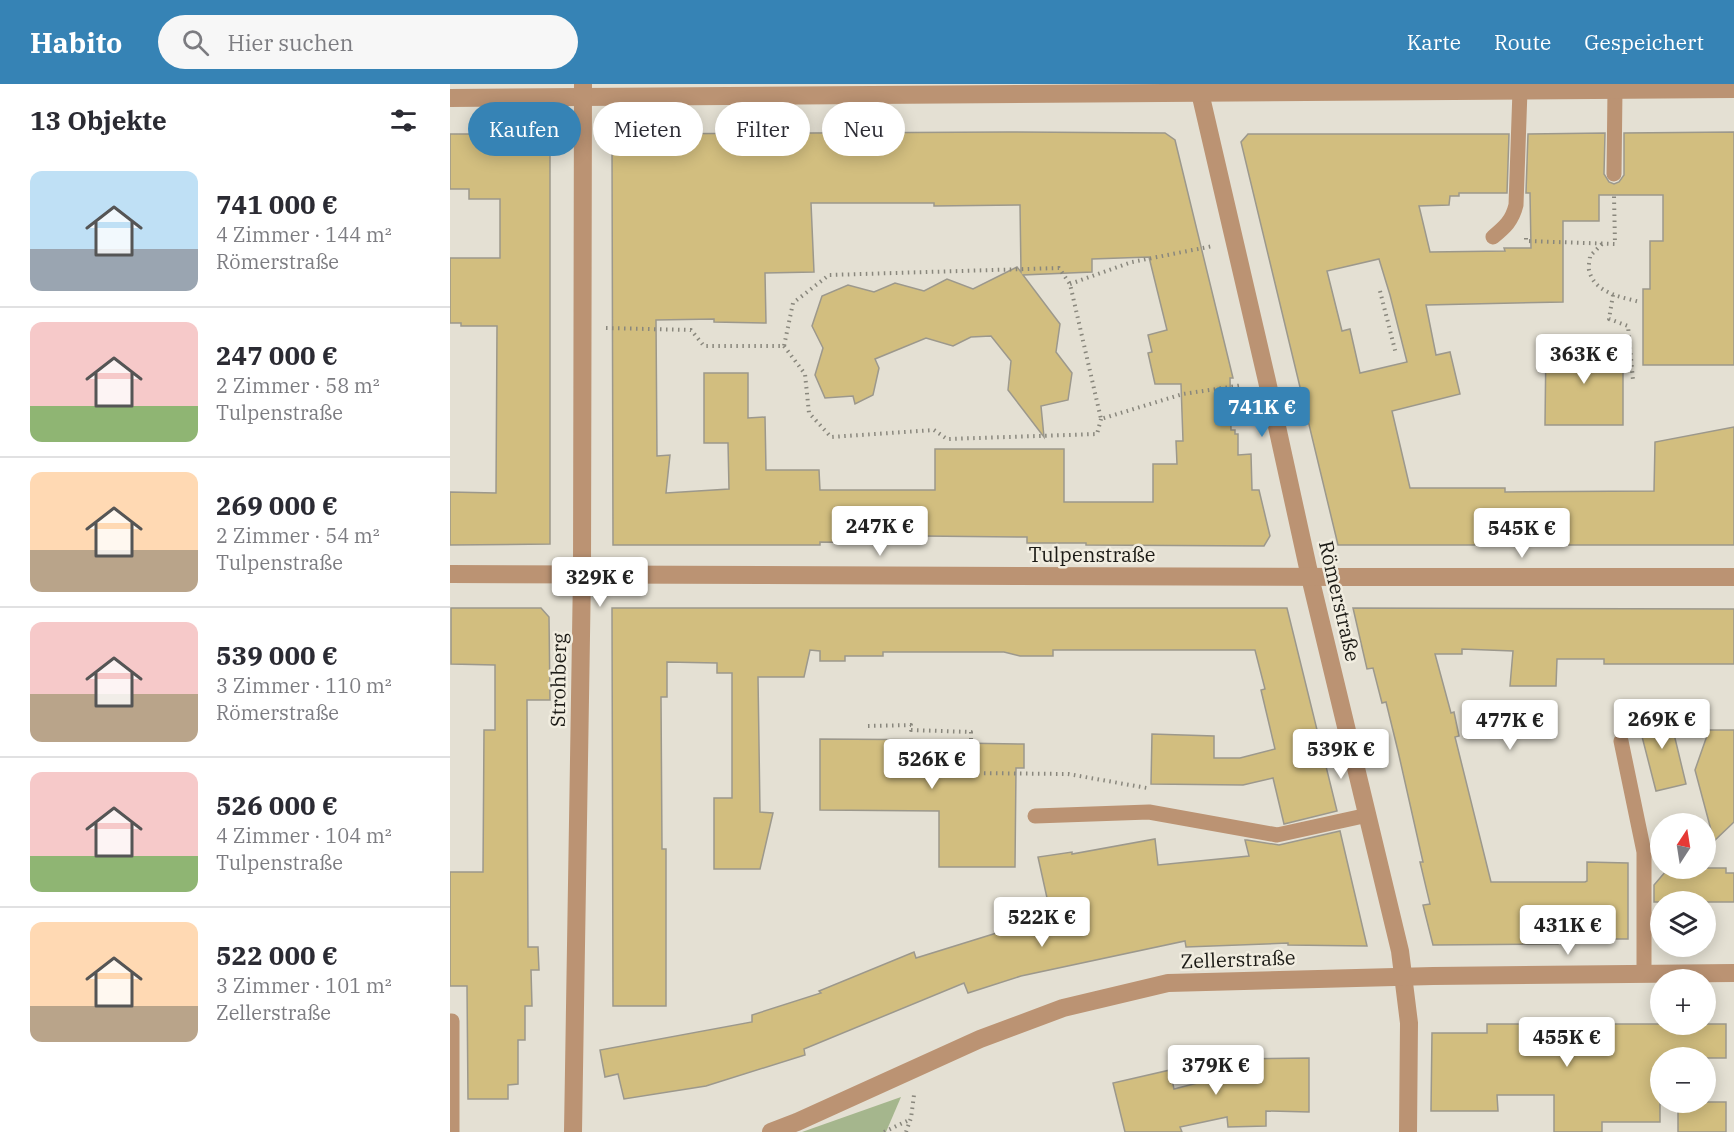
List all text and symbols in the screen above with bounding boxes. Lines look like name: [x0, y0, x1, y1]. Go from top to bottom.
search box: [158, 15, 578, 69]
text: Habito: [30, 24, 122, 61]
icon: search: [179, 26, 212, 59]
text: Hier suchen: [227, 28, 354, 57]
text: Karte: [1407, 28, 1461, 56]
text: Route: [1494, 28, 1551, 56]
text: Gespeichert: [1584, 28, 1704, 56]
chip: Kaufen: [468, 102, 581, 156]
chip: Mieten: [593, 102, 703, 156]
chip: Filter: [715, 102, 810, 156]
chip: Neu: [822, 102, 905, 156]
text: 13 Objekte: [30, 103, 167, 137]
icon: filters: [387, 104, 420, 137]
text: 741 000 €: [216, 187, 338, 221]
icon: home: [78, 195, 150, 267]
text: 4 Zimmer · 144 m²: [216, 221, 392, 248]
text: Römerstraße: [216, 248, 339, 275]
pin: 363K €: [1535, 334, 1633, 385]
text: 247 000 €: [216, 338, 338, 372]
text: 363K €: [1550, 340, 1618, 367]
icon: home: [78, 346, 150, 418]
text: 2 Zimmer · 58 m²: [216, 372, 380, 399]
pin: 741K €: [1213, 387, 1311, 438]
text: 741K €: [1228, 393, 1296, 420]
text: Tulpenstraße: [216, 399, 343, 426]
text: 269 000 €: [216, 488, 338, 522]
icon: home: [78, 496, 150, 568]
pin: 247K €: [831, 506, 929, 557]
pin: 545K €: [1473, 508, 1571, 559]
text: 247K €: [846, 512, 914, 539]
text: 545K €: [1488, 514, 1556, 541]
text: 2 Zimmer · 54 m²: [216, 522, 380, 549]
street label: Römerstraße: [1313, 538, 1367, 664]
street label: Tulpenstraße: [1029, 541, 1155, 568]
text: Tulpenstraße: [216, 549, 343, 576]
pin: 329K €: [551, 557, 649, 608]
text: 329K €: [566, 563, 634, 590]
street label: Strohberg: [544, 633, 572, 727]
text: 539 000 €: [216, 638, 338, 672]
icon: home: [78, 646, 150, 718]
text: 3 Zimmer · 110 m²: [216, 672, 392, 699]
text: Römerstraße: [216, 699, 339, 726]
pin: 269K €: [1613, 699, 1711, 750]
pin: 477K €: [1461, 700, 1559, 751]
text: 269K €: [1628, 705, 1696, 732]
text: 477K €: [1476, 706, 1544, 733]
pin: 539K €: [1292, 729, 1390, 780]
text: 539K €: [1307, 735, 1375, 762]
pin: 526K €: [883, 739, 981, 790]
text: 526K €: [898, 745, 966, 772]
text: 526 000 €: [216, 788, 338, 822]
icon: home: [78, 796, 150, 868]
north arrow: [1650, 813, 1716, 879]
map controls: [1650, 813, 1716, 1113]
text: 4 Zimmer · 104 m²: [216, 822, 392, 849]
text: Tulpenstraße: [216, 849, 343, 876]
button: layers: [1650, 891, 1716, 957]
pin: 522K €: [993, 897, 1091, 948]
text: 522K €: [1008, 903, 1076, 930]
pin: 431K €: [1519, 905, 1617, 956]
text: 431K €: [1534, 911, 1602, 938]
text: 522 000 €: [216, 938, 338, 972]
street label: Zellerstraße: [1180, 944, 1296, 974]
icon: home: [78, 946, 150, 1018]
button: +: [1650, 969, 1716, 1035]
text: 3 Zimmer · 101 m²: [216, 972, 392, 999]
text: Zellerstraße: [216, 999, 331, 1026]
pin: 455K €: [1518, 1017, 1616, 1068]
text: 455K €: [1533, 1023, 1601, 1050]
pin: 379K €: [1167, 1045, 1265, 1096]
button: −: [1650, 1047, 1716, 1113]
text: 379K €: [1182, 1051, 1250, 1078]

